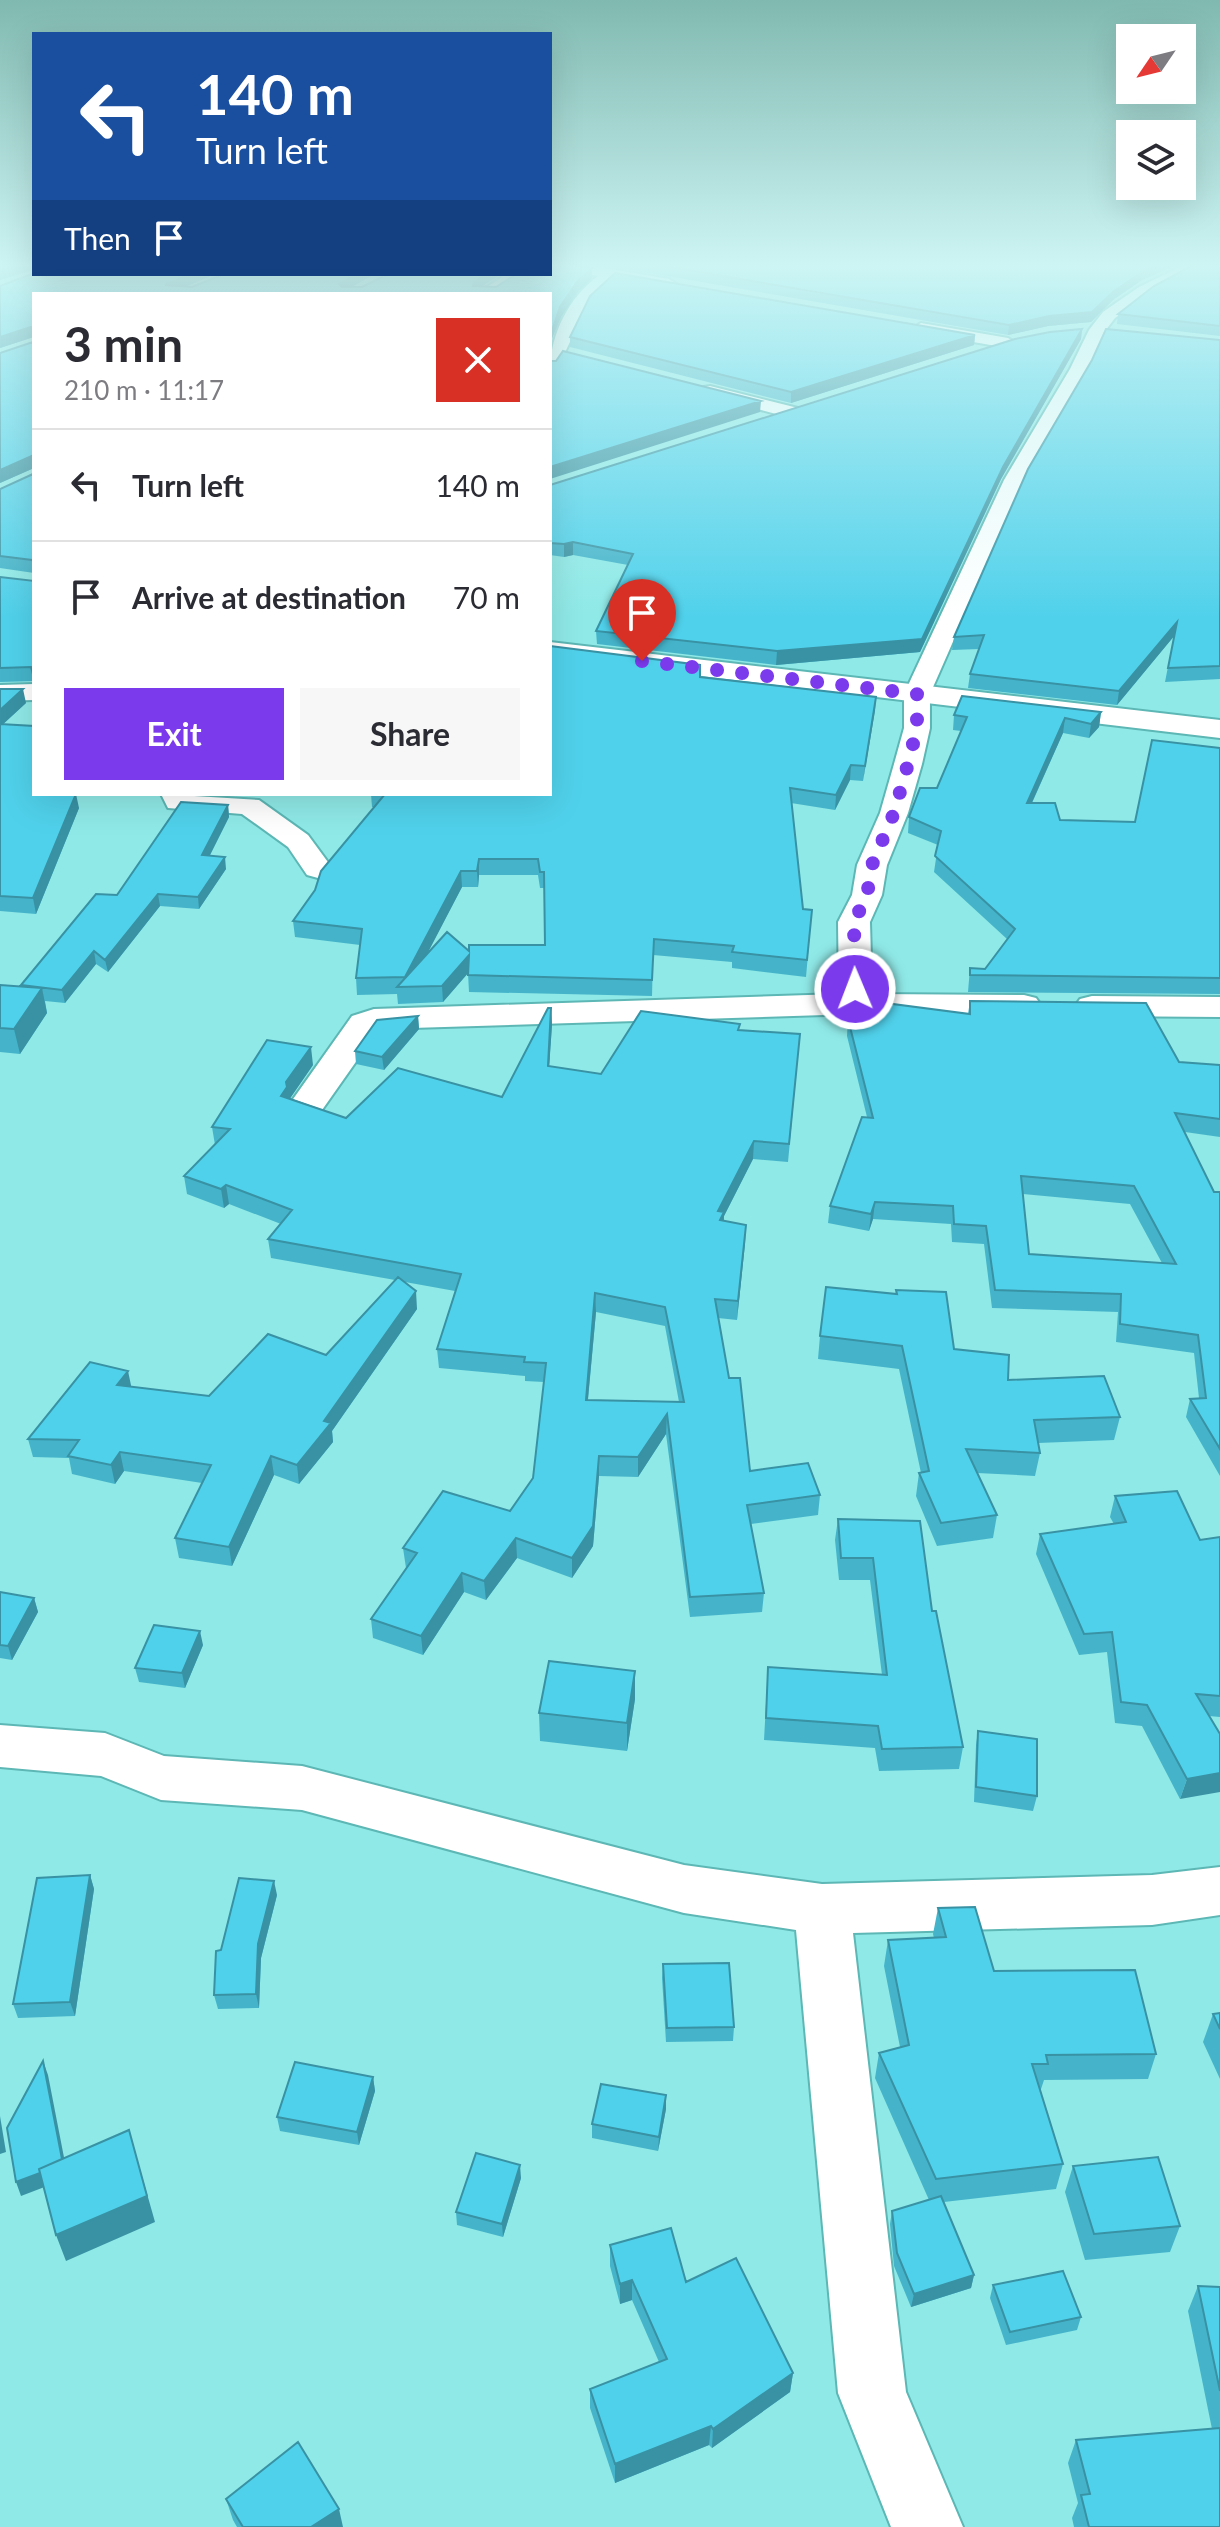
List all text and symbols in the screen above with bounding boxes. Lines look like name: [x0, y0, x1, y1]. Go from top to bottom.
north arrow: [1116, 24, 1196, 104]
map controls: [1116, 24, 1196, 200]
text: 140 m: [196, 60, 354, 127]
icon: left: [64, 64, 168, 168]
button: layers: [1116, 120, 1196, 200]
text: Turn left: [196, 128, 328, 172]
icon: arrive: [147, 216, 191, 260]
text: Then: [64, 220, 131, 256]
text: 3 min: [64, 315, 183, 372]
button: close: [436, 318, 520, 402]
text: 210 m · 11:17: [64, 374, 224, 406]
icon: left: [64, 463, 108, 507]
text: Turn left: [132, 467, 244, 503]
text: 140 m: [435, 467, 520, 503]
icon: arrive: [64, 575, 108, 619]
text: Arrive at destination: [132, 579, 406, 615]
text: 70 m: [453, 579, 520, 615]
pin: [608, 579, 676, 661]
icon: arrive: [620, 591, 664, 635]
button: Exit: [64, 688, 284, 780]
button: Share: [300, 688, 520, 780]
position arrow: [813, 947, 897, 1031]

